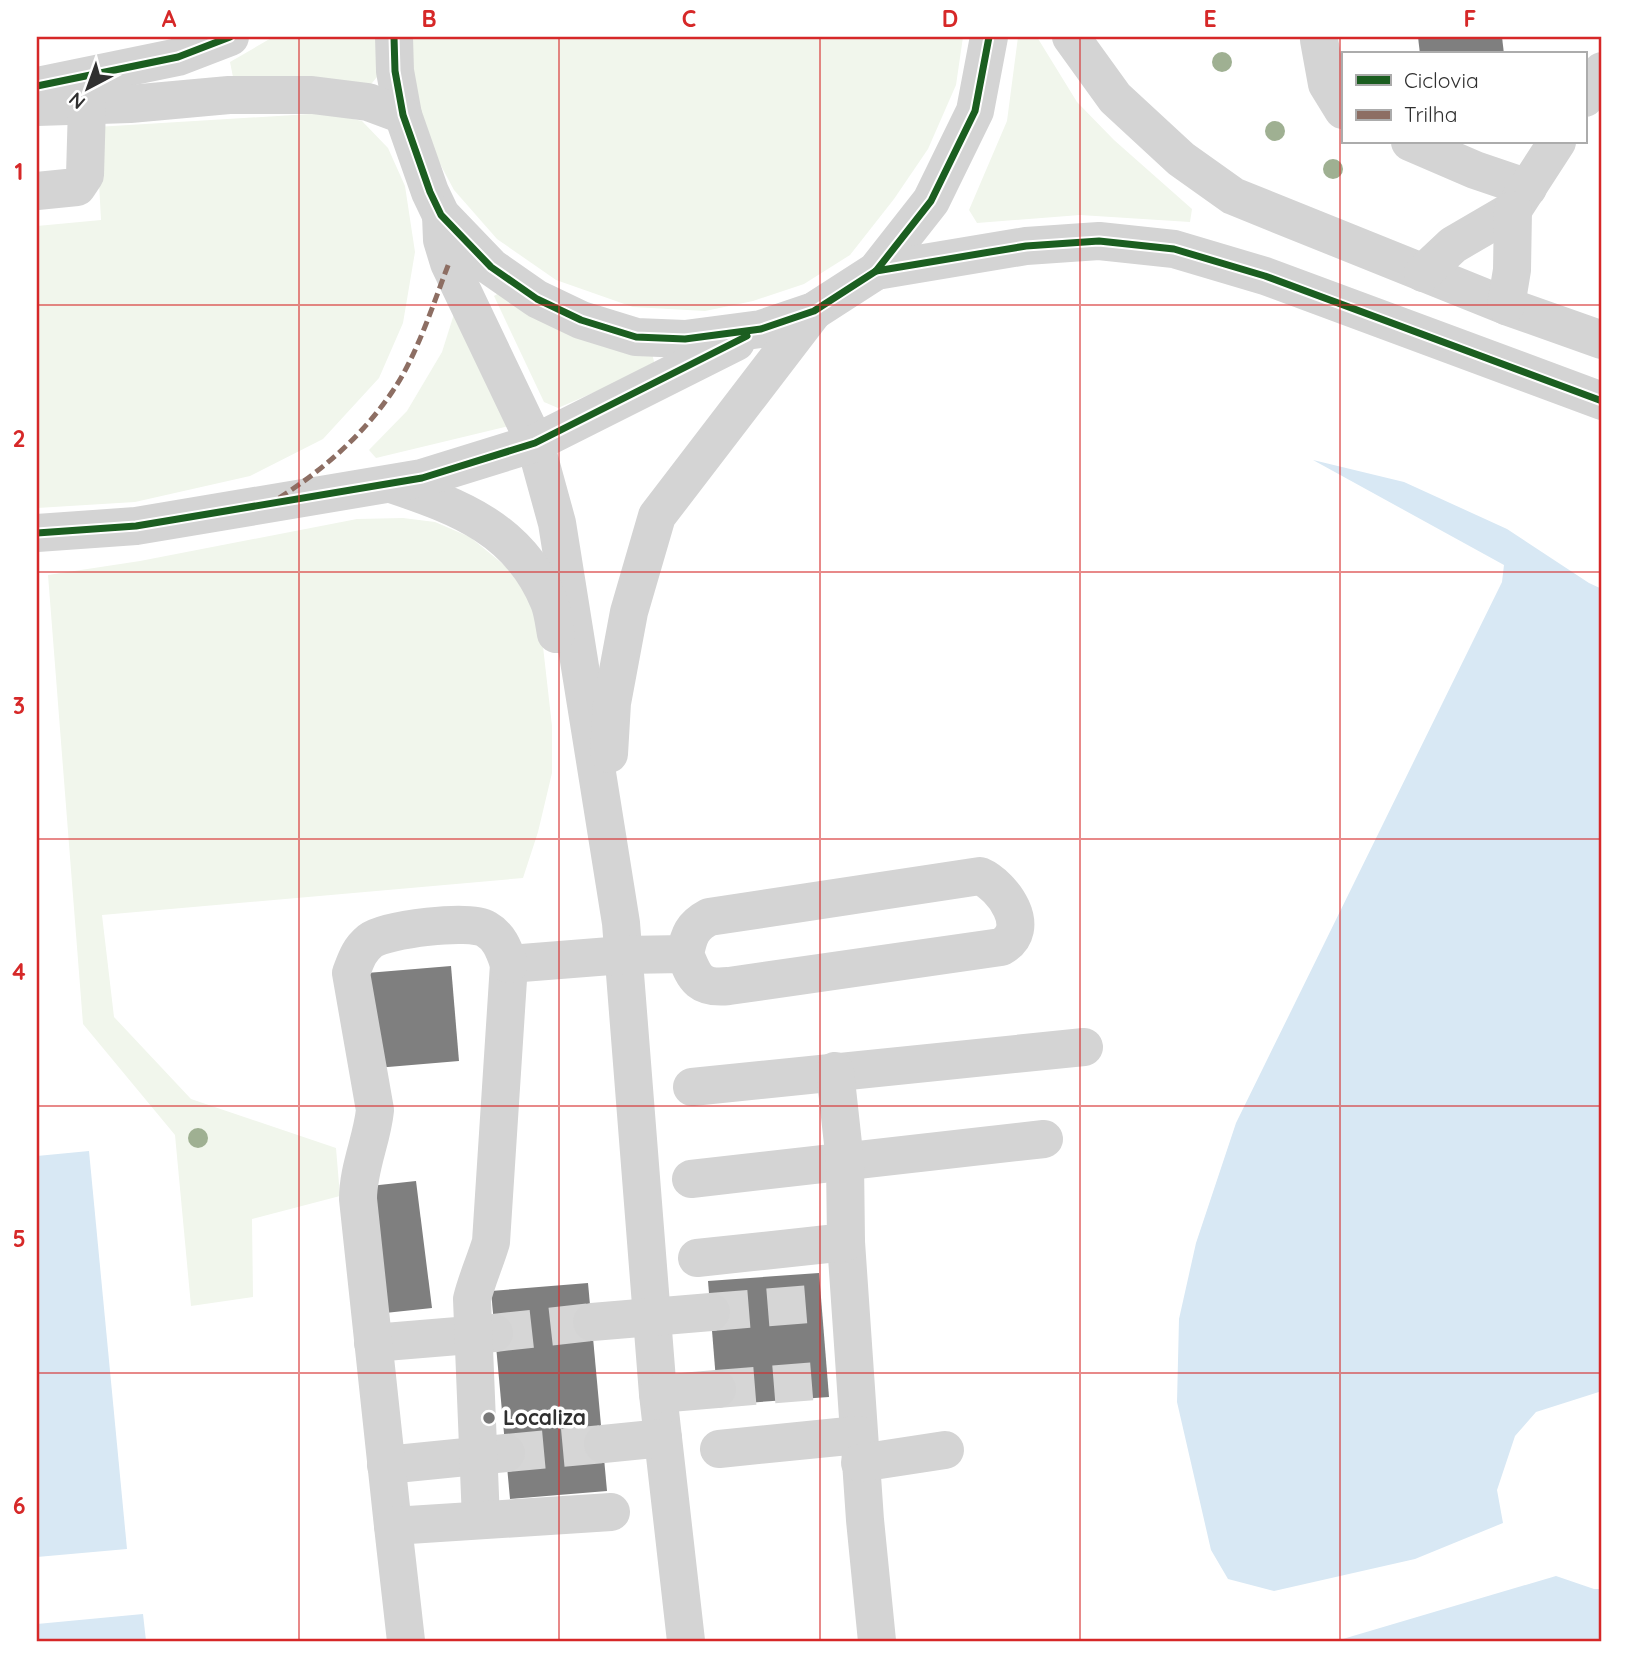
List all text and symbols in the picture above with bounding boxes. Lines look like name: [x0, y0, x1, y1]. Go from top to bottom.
text: A: [162, 4, 177, 33]
text: B: [421, 4, 437, 33]
text: C: [682, 4, 696, 33]
text: D: [942, 4, 958, 33]
text: E: [1203, 4, 1217, 33]
text: F: [1464, 4, 1476, 33]
north arrow: [52, 52, 122, 122]
legend: [1342, 52, 1586, 144]
text: Ciclovia: [1404, 67, 1479, 93]
text: N: [64, 87, 90, 114]
text: Trilha: [1404, 101, 1458, 127]
text: 1: [15, 157, 23, 186]
text: 2: [12, 424, 26, 453]
text: 3: [13, 691, 25, 720]
text: 4: [12, 957, 26, 986]
text: 5: [12, 1224, 26, 1253]
place label: Localiza: [503, 1404, 586, 1430]
marker: Localiza: [481, 1410, 497, 1426]
text: 6: [13, 1491, 25, 1520]

